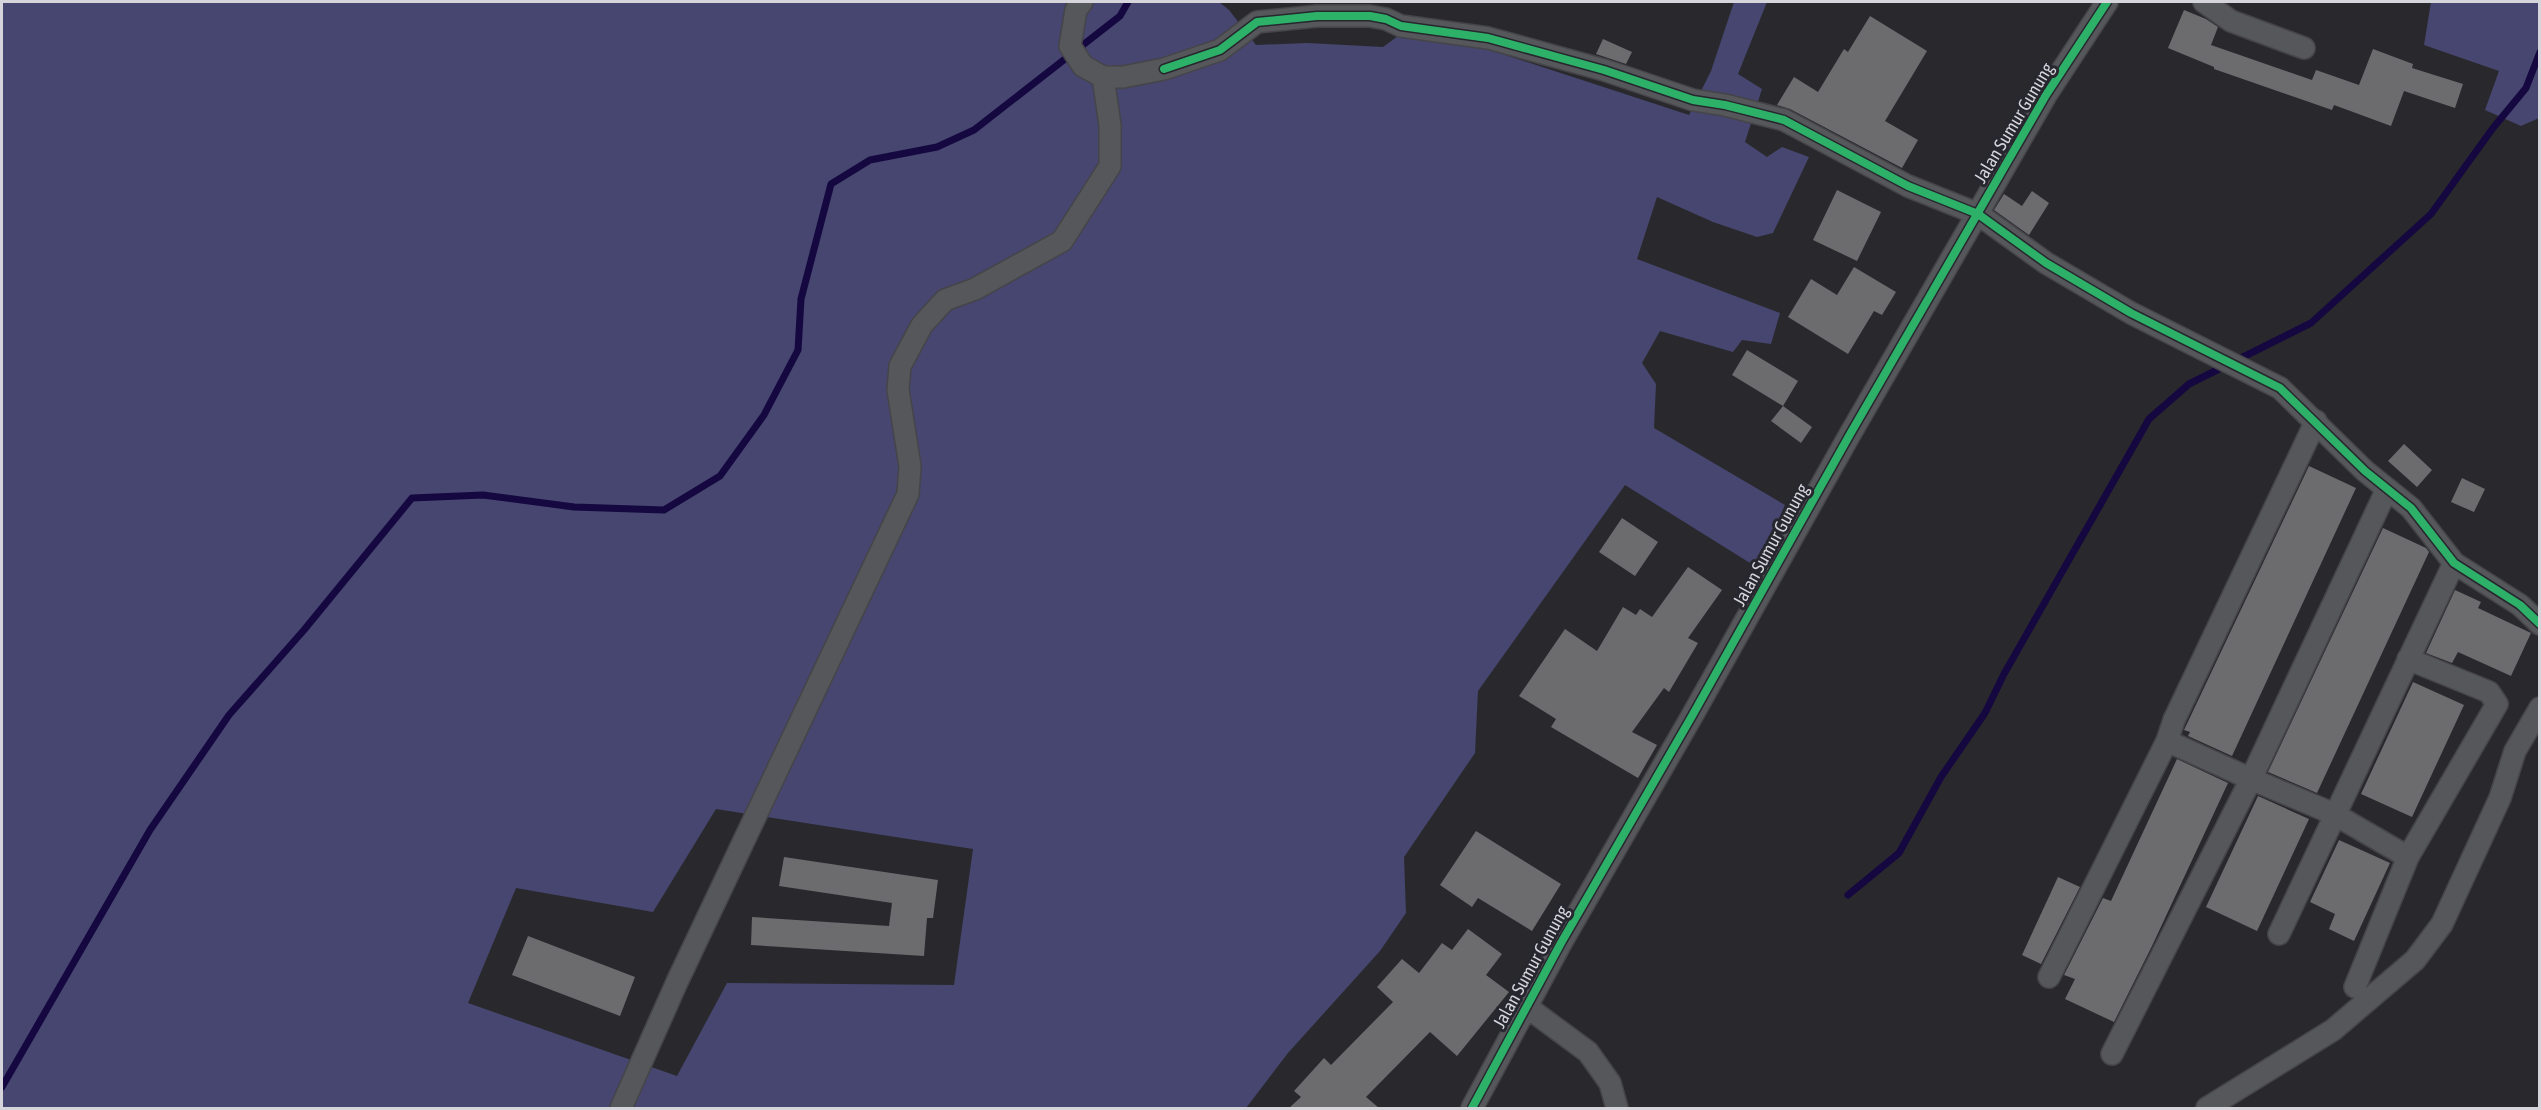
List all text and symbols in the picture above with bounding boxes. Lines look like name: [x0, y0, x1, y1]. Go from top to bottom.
street label: Jalan Sumur Gunung: [1969, 59, 2058, 187]
street label: Jalan Sumur Gunung: [1728, 480, 1813, 609]
street label: Jalan Sumur Gunung: [1488, 902, 1573, 1031]

